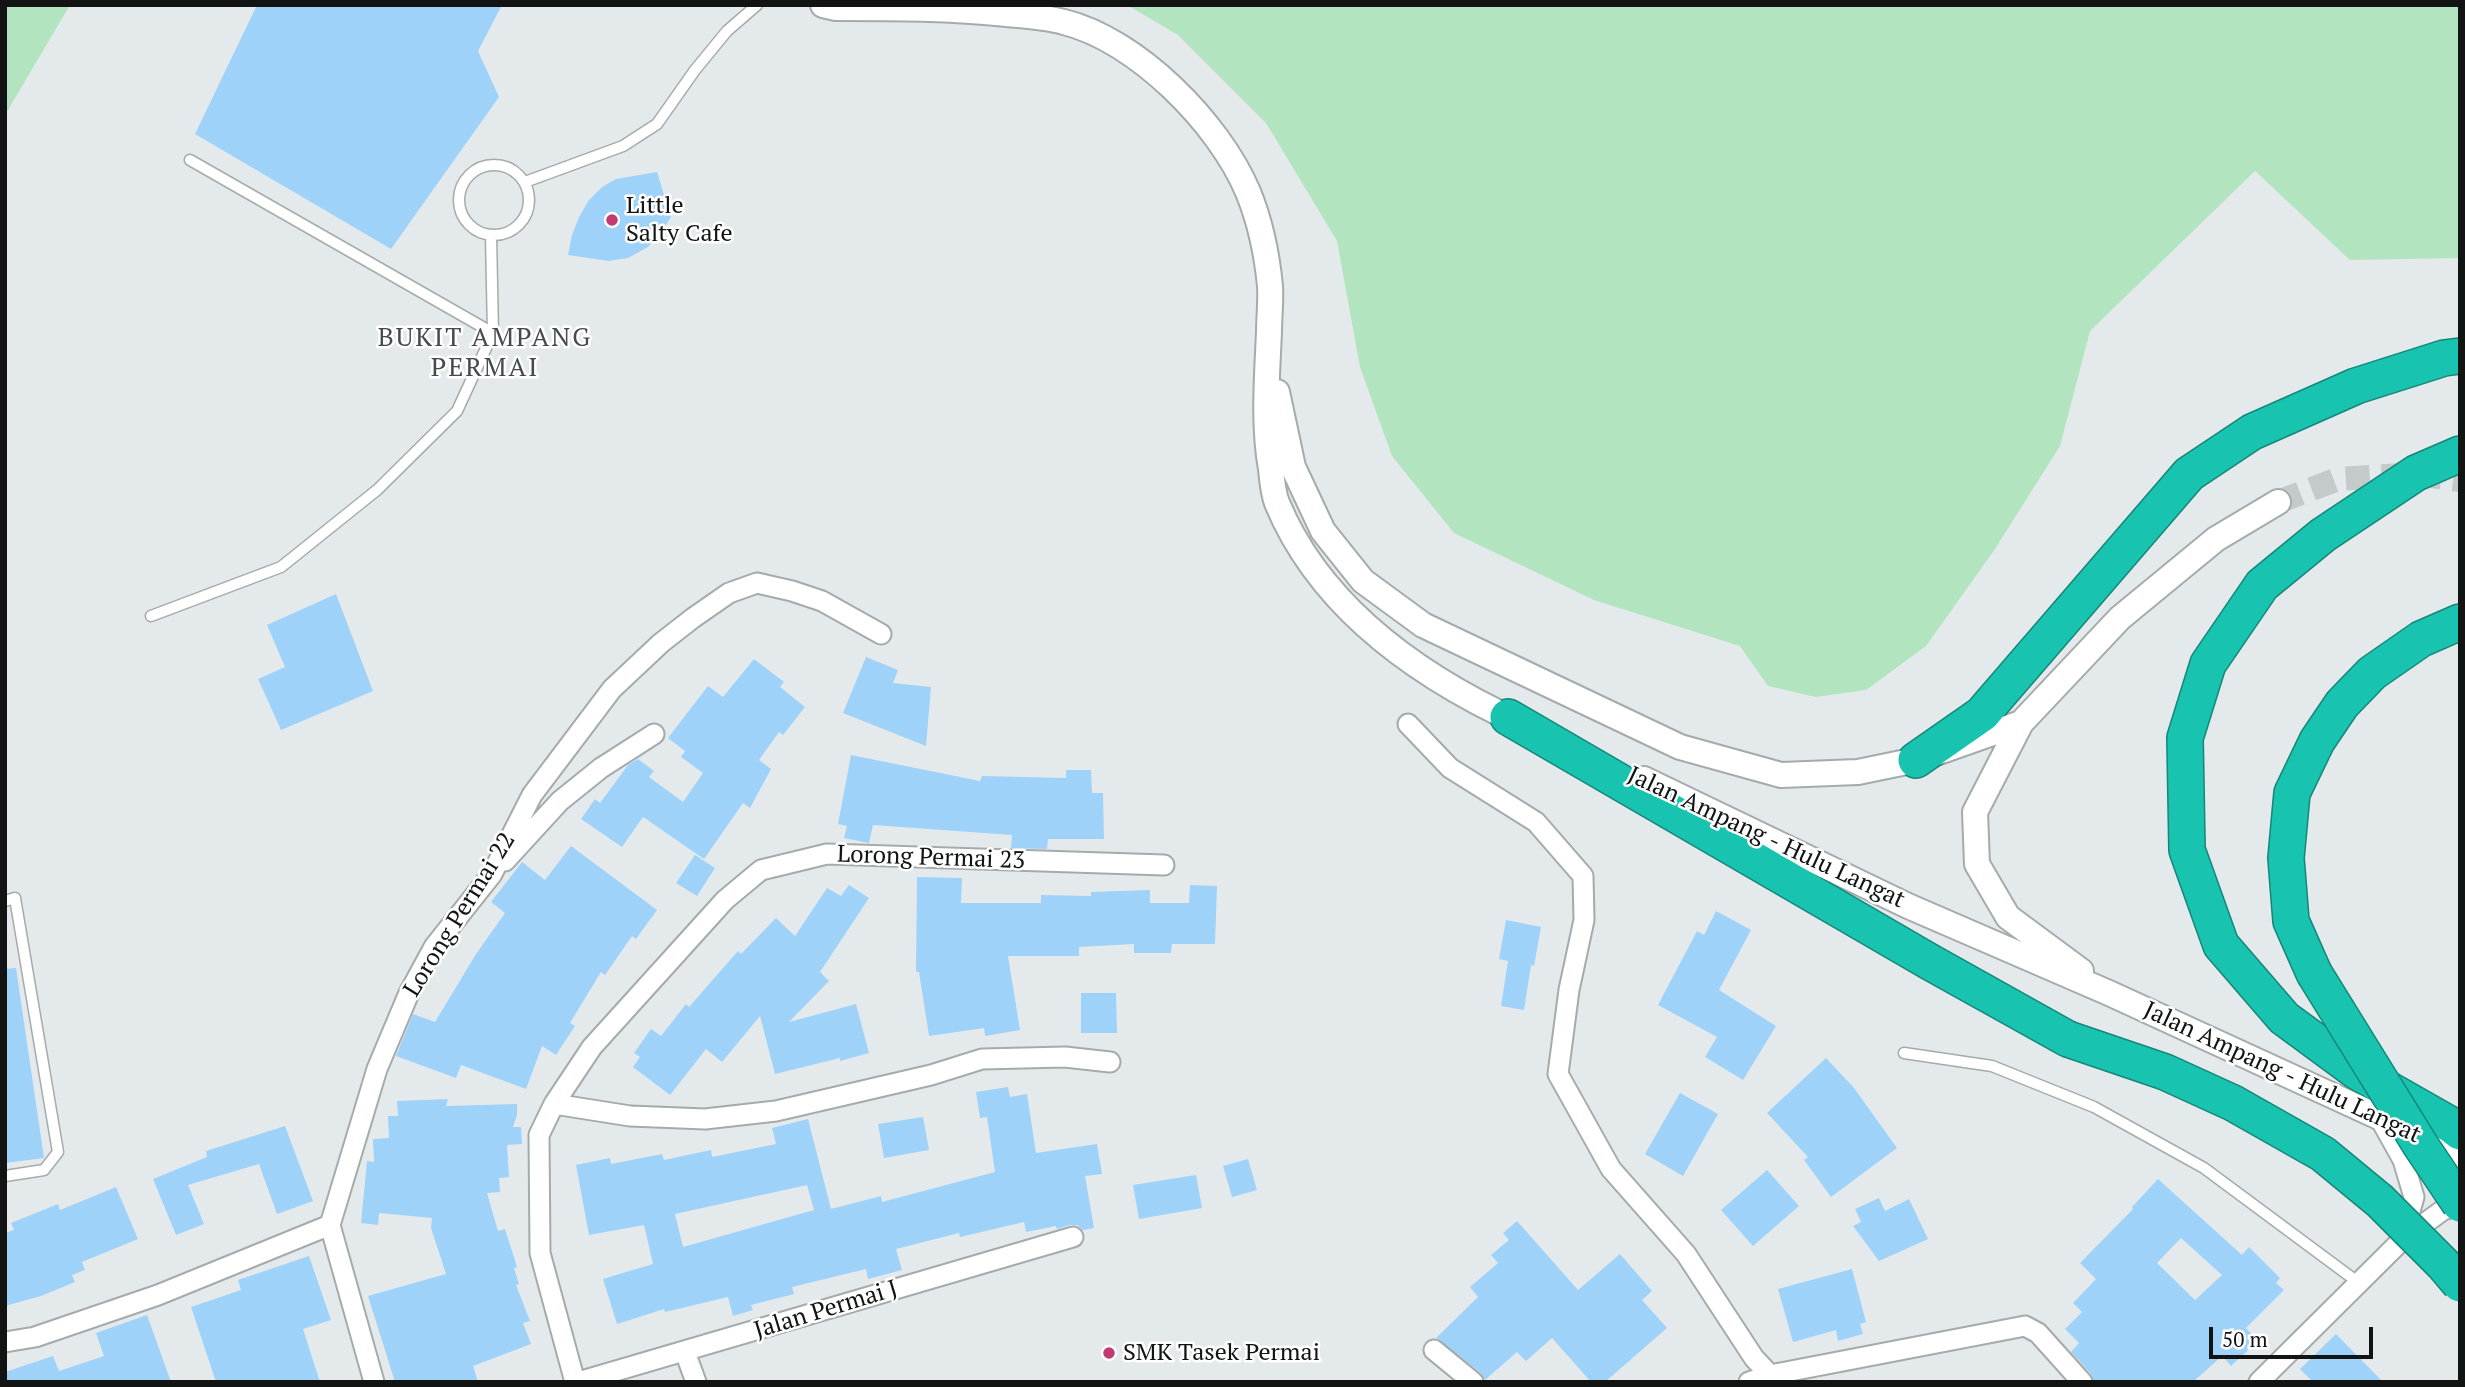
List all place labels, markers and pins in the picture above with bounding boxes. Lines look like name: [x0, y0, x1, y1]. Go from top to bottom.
place label: Little Salty Cafe: [626, 192, 732, 248]
marker: Little Salty Cafe: [604, 212, 620, 228]
place label: SMK Tasek Permai: [1123, 1339, 1320, 1367]
marker: SMK Tasek Permai: [1101, 1345, 1117, 1361]

